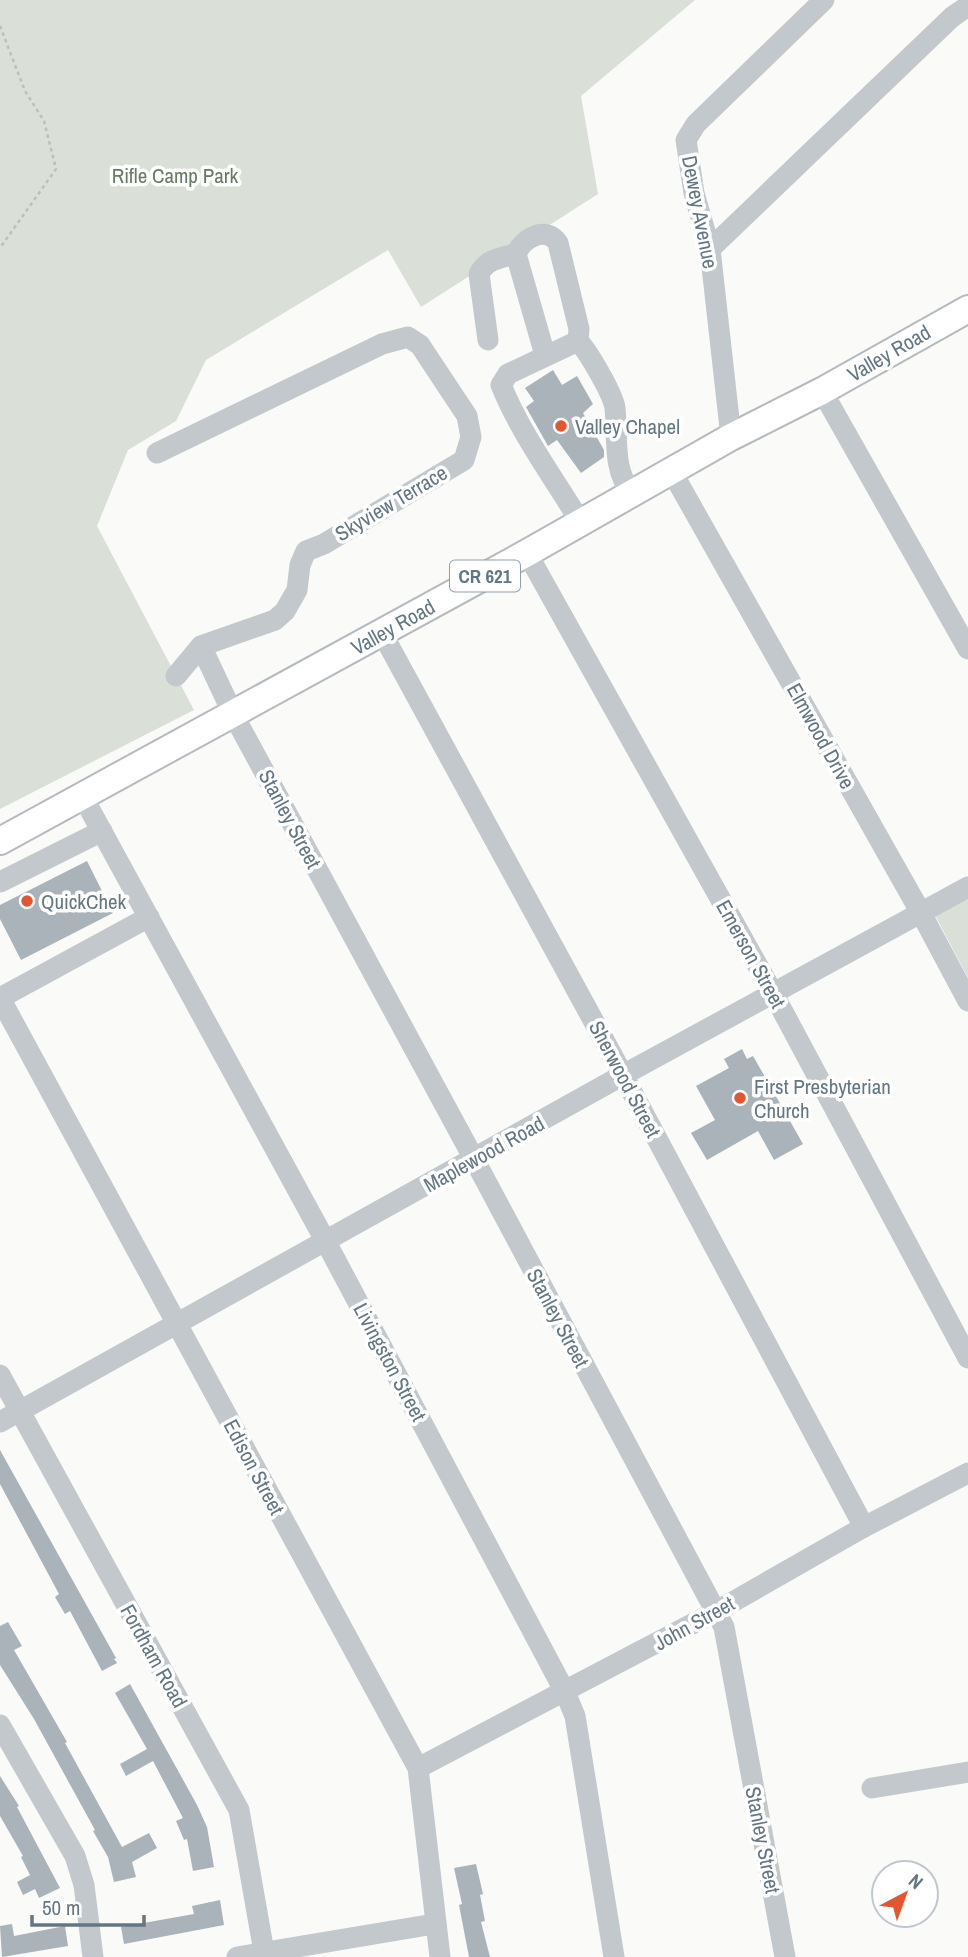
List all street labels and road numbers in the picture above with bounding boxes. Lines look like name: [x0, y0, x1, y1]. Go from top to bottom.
street label: Dewey Avenue: [675, 153, 725, 271]
street label: Valley Road: [842, 318, 936, 388]
street label: Skyview Terrace: [330, 458, 452, 548]
road number: CR 621: [450, 561, 520, 592]
street label: Valley Road: [346, 592, 440, 662]
street label: Elmwood Drive: [780, 678, 862, 794]
street label: Stanley Street: [252, 764, 328, 874]
street label: Emerson Street: [709, 895, 793, 1014]
street label: Sherwood Street: [582, 1016, 668, 1143]
street label: Maplewood Road: [418, 1109, 550, 1199]
street label: Stanley Street: [520, 1263, 596, 1373]
street label: Livingston Street: [347, 1298, 433, 1426]
street label: Edison Street: [217, 1414, 291, 1520]
street label: John Street: [648, 1589, 740, 1657]
street label: Fordham Road: [114, 1599, 194, 1713]
street label: Stanley Street: [738, 1784, 788, 1896]

